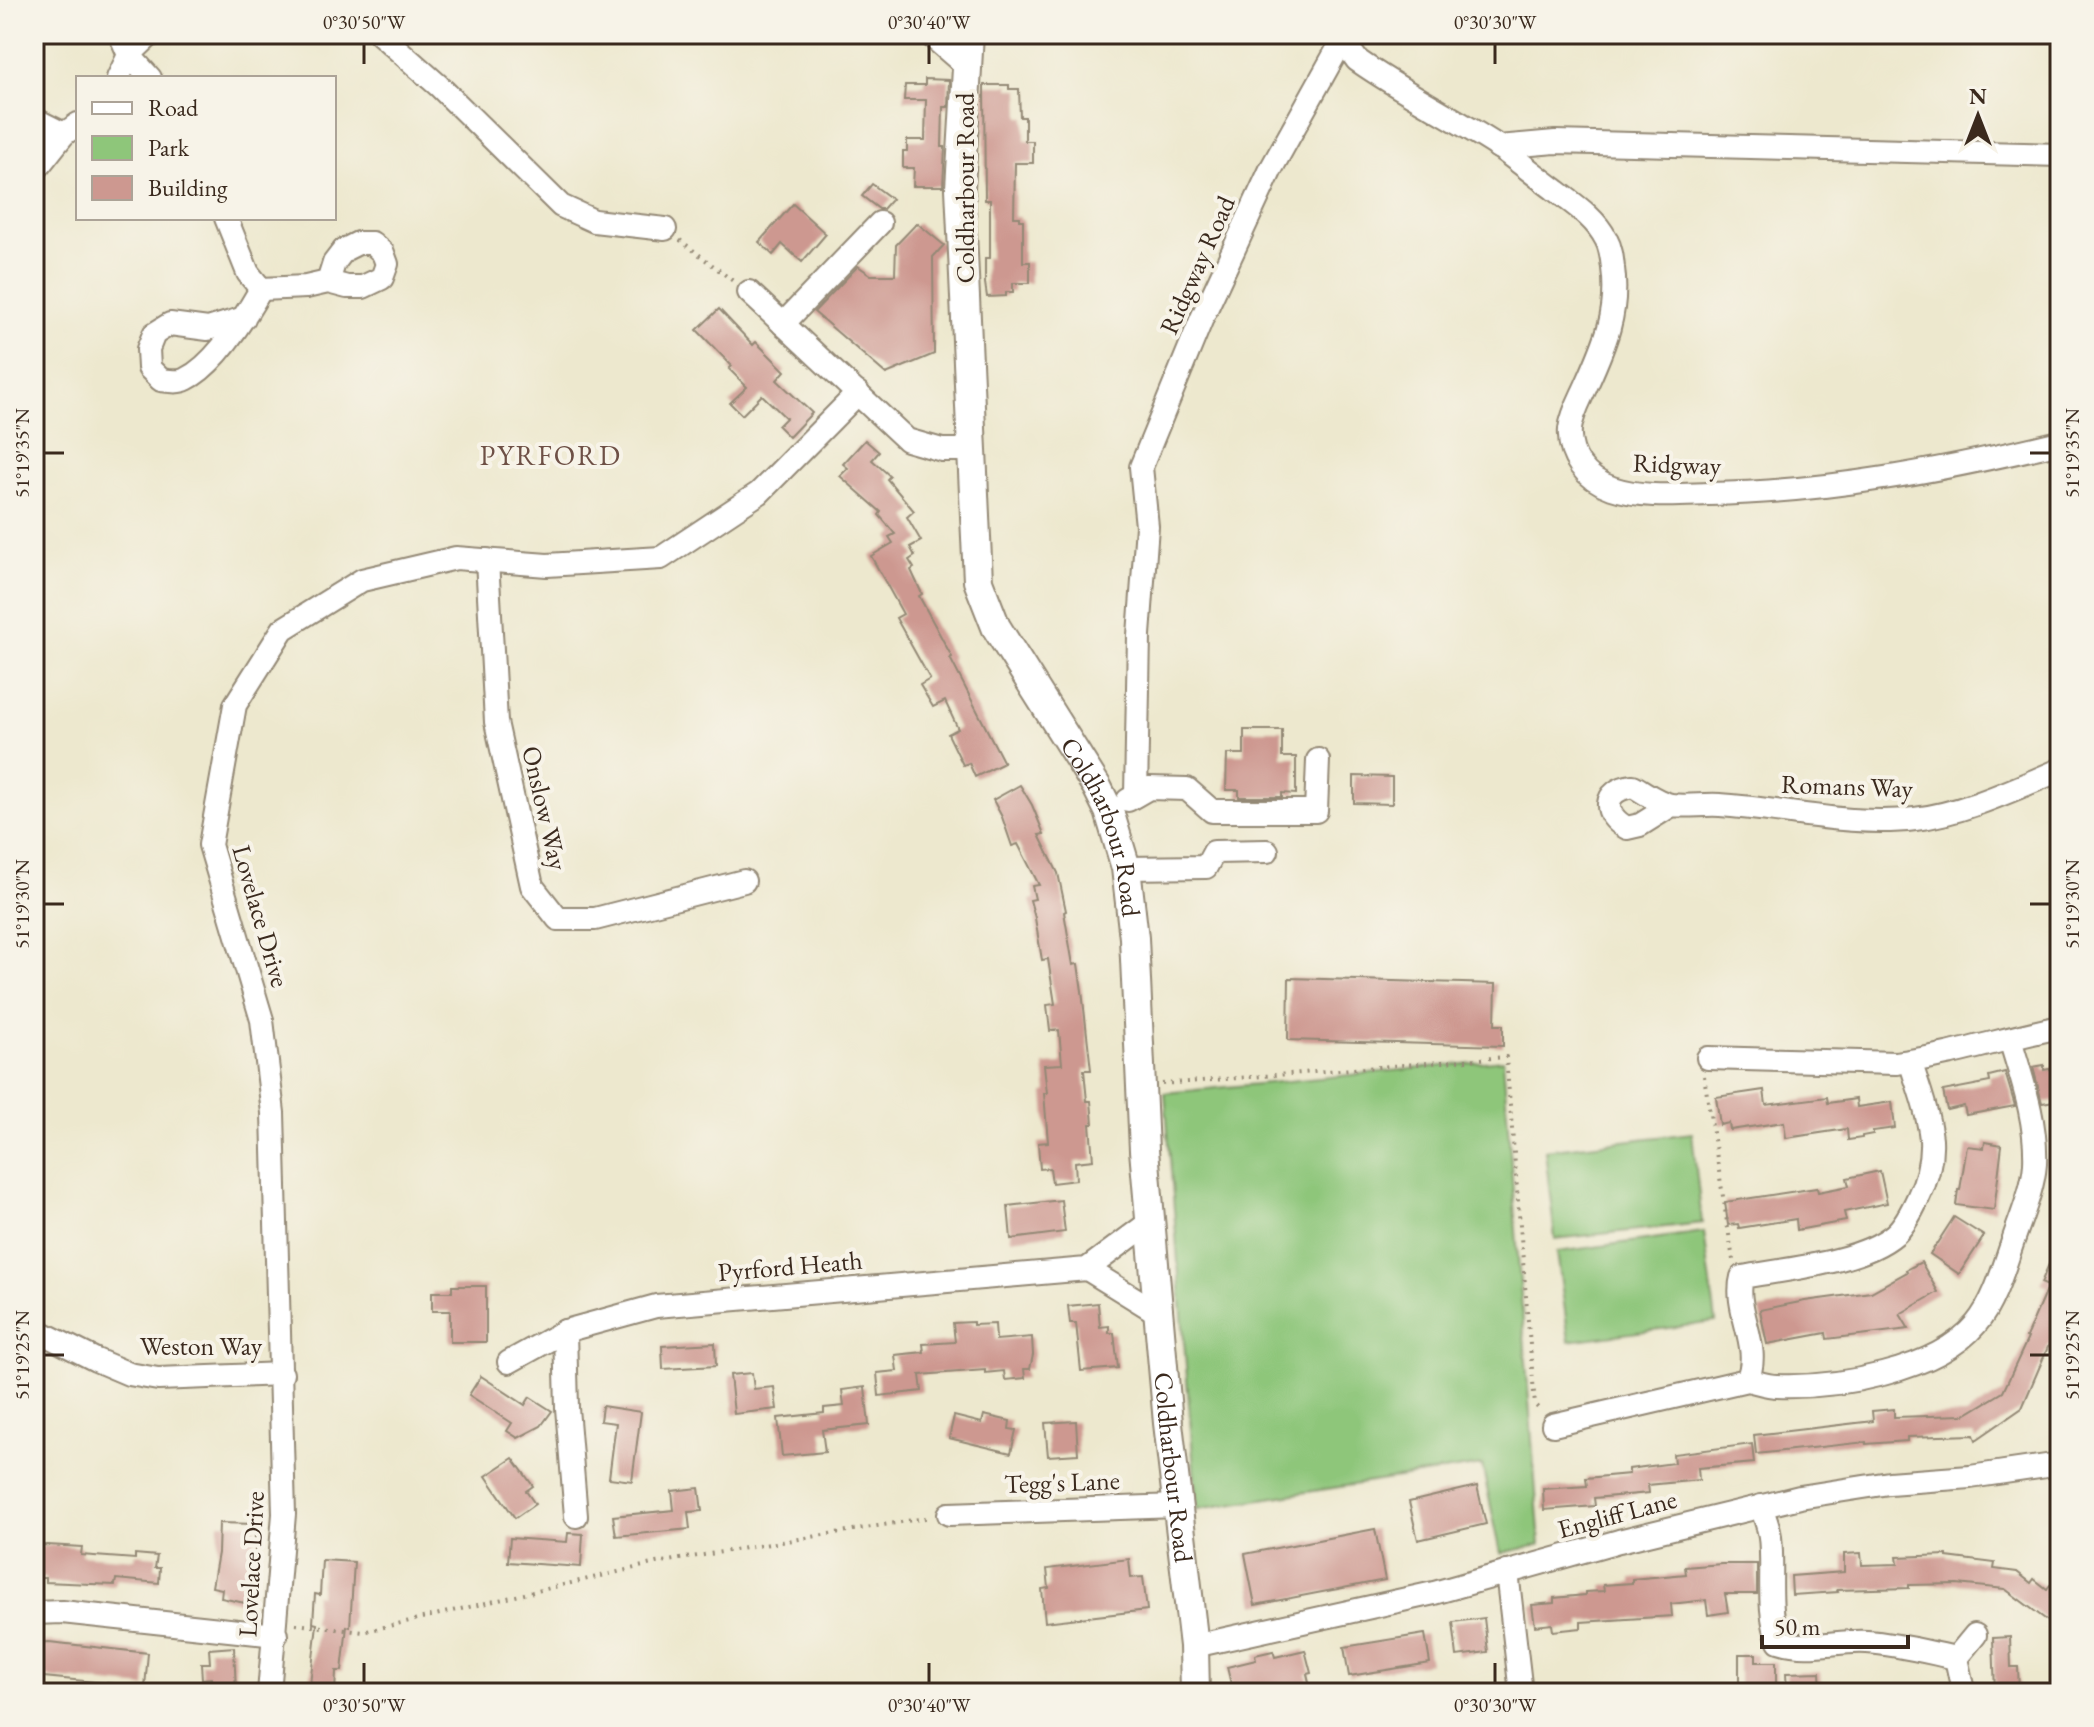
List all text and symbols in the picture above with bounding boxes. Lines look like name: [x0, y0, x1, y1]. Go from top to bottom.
text: 0°30'50"W: [323, 9, 406, 35]
text: 0°30'40"W: [888, 9, 971, 35]
text: 0°30'30"W: [1454, 9, 1537, 35]
legend: [76, 76, 336, 220]
north arrow: [1938, 76, 2018, 156]
text: N: [1969, 82, 1987, 111]
text: Road: [148, 92, 199, 123]
street label: Coldharbour Road: [948, 92, 982, 284]
text: Park: [148, 132, 190, 163]
text: Building: [148, 172, 228, 203]
street label: Ridgway Road: [1151, 190, 1243, 339]
text: 51°19'35"N: [9, 408, 35, 498]
text: 51°19'35"N: [2059, 408, 2085, 498]
district label: PYRFORD: [480, 437, 622, 473]
street label: Ridgway: [1632, 445, 1722, 483]
street label: Coldharbour Road: [1053, 731, 1149, 919]
street label: Onslow Way: [514, 743, 576, 874]
street label: Romans Way: [1780, 767, 1914, 805]
street label: Lovelace Drive: [225, 841, 297, 991]
text: 51°19'30"N: [9, 859, 35, 949]
text: 51°19'30"N: [2059, 859, 2085, 949]
street label: Pyrford Heath: [716, 1243, 864, 1289]
text: 51°19'25"N: [9, 1310, 35, 1400]
text: 51°19'25"N: [2059, 1310, 2085, 1400]
street label: Weston Way: [140, 1329, 263, 1363]
street label: Coldharbour Road: [1147, 1371, 1201, 1565]
street label: Tegg's Lane: [1004, 1463, 1120, 1501]
street label: Engliff Lane: [1554, 1482, 1680, 1546]
street label: Lovelace Drive: [230, 1490, 272, 1638]
scale bar: [1762, 1599, 1908, 1649]
text: 50 m: [1774, 1611, 1821, 1642]
text: 0°30'50"W: [323, 1692, 406, 1718]
text: 0°30'40"W: [888, 1692, 971, 1718]
text: 0°30'30"W: [1454, 1692, 1537, 1718]

